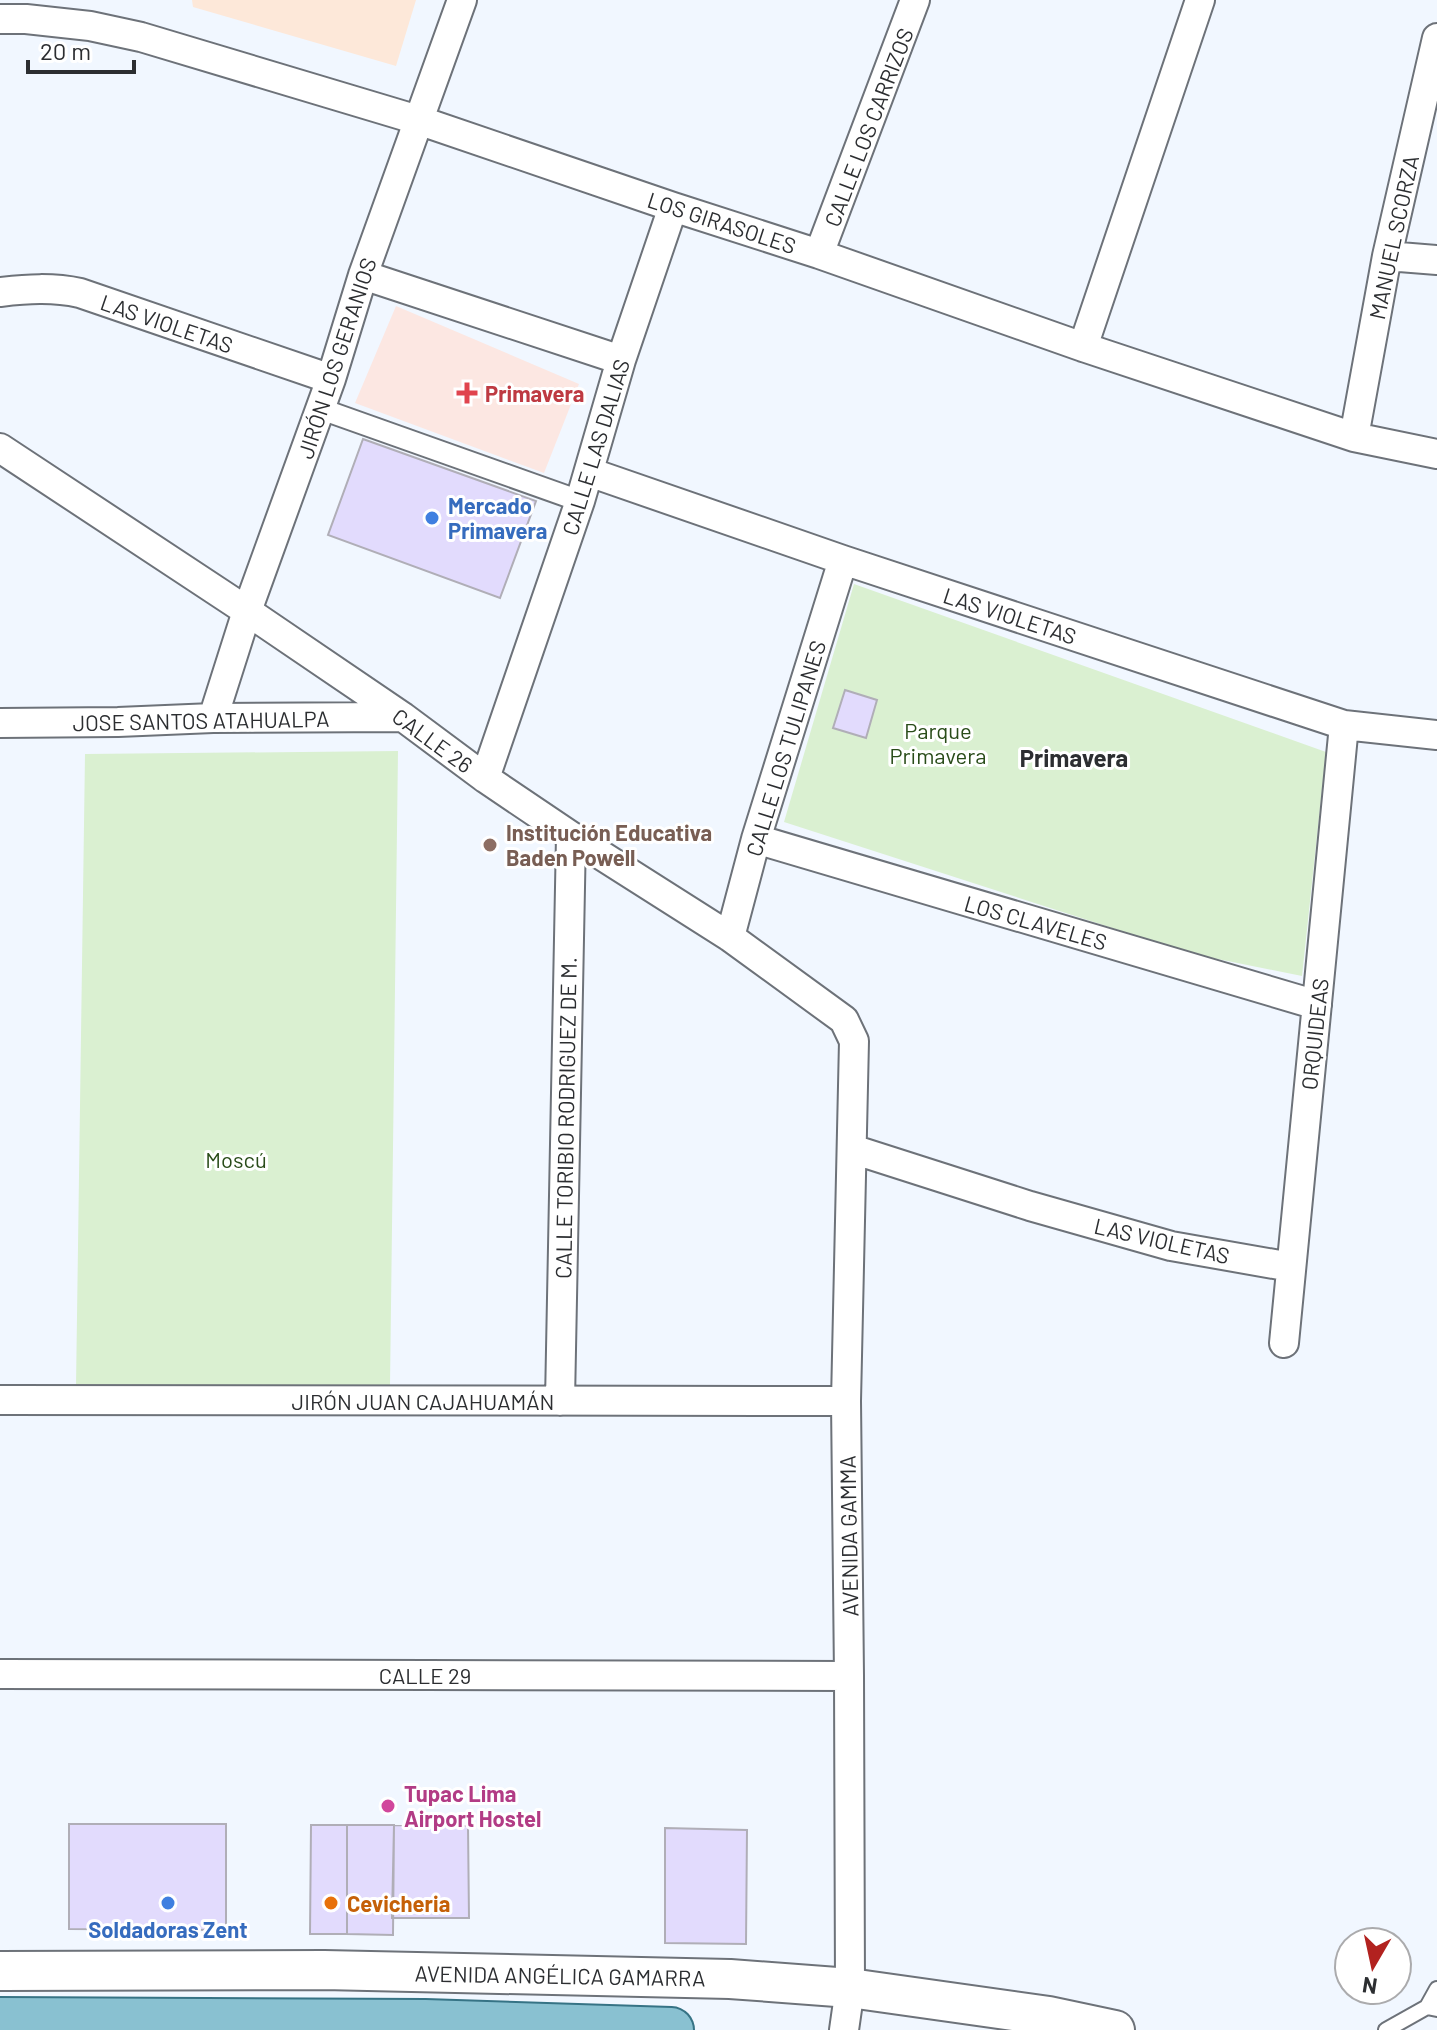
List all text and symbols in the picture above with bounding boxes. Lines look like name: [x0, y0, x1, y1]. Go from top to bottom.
scale bar: [28, 24, 134, 74]
street label: CALLE LOS CARRIZOS: [818, 24, 918, 230]
text: 20 m: [40, 36, 91, 65]
street label: MANUEL SCORZA: [1363, 153, 1423, 321]
street label: LOS GIRASOLES: [644, 186, 800, 258]
street label: JIRÓN LOS GERANIOS: [291, 254, 381, 462]
street label: LAS VIOLETAS: [97, 288, 237, 358]
street label: CALLE LAS DALIAS: [556, 356, 634, 538]
place label: Primavera: [485, 380, 584, 406]
marker: Primavera: [456, 382, 478, 404]
place label: Mercado Primavera: [448, 492, 547, 543]
marker: Mercado Primavera: [423, 509, 441, 527]
street label: LAS VIOLETAS: [940, 581, 1080, 649]
street label: CALLE LOS TULIPANES: [740, 637, 830, 859]
street label: CALLE 26: [388, 702, 478, 778]
street label: JOSE SANTOS ATAHUALPA: [72, 705, 330, 735]
park label: Parque Primavera: [890, 717, 986, 768]
district label: Primavera: [1020, 743, 1128, 772]
place label: Institución Educativa Baden Powell: [506, 819, 712, 870]
marker: Institución Educativa Baden Powell: [481, 836, 499, 854]
street label: LOS CLAVELES: [962, 889, 1110, 955]
street label: CALLE TORIBIO RODRIGUEZ DE M.: [549, 957, 581, 1279]
street label: ORQUIDEAS: [1295, 977, 1333, 1091]
park label: Moscú: [205, 1146, 267, 1172]
street label: LAS VIOLETAS: [1092, 1212, 1232, 1268]
street label: JIRÓN JUAN CAJAHUAMÁN: [292, 1388, 554, 1414]
street label: AVENIDA GAMMA: [834, 1455, 862, 1617]
street label: CALLE 29: [379, 1662, 471, 1688]
place label: Tupac Lima Airport Hostel: [404, 1780, 541, 1831]
marker: Tupac Lima Airport Hostel: [379, 1797, 397, 1815]
place label: Cevicheria: [347, 1890, 450, 1916]
marker: Soldadoras Zent: [159, 1894, 177, 1912]
marker: Cevicheria: [322, 1894, 340, 1912]
place label: Soldadoras Zent: [88, 1916, 248, 1942]
north arrow: [1333, 1926, 1413, 2006]
street label: AVENIDA ANGÉLICA GAMARRA: [414, 1959, 706, 1991]
text: N: [1360, 1973, 1379, 2001]

